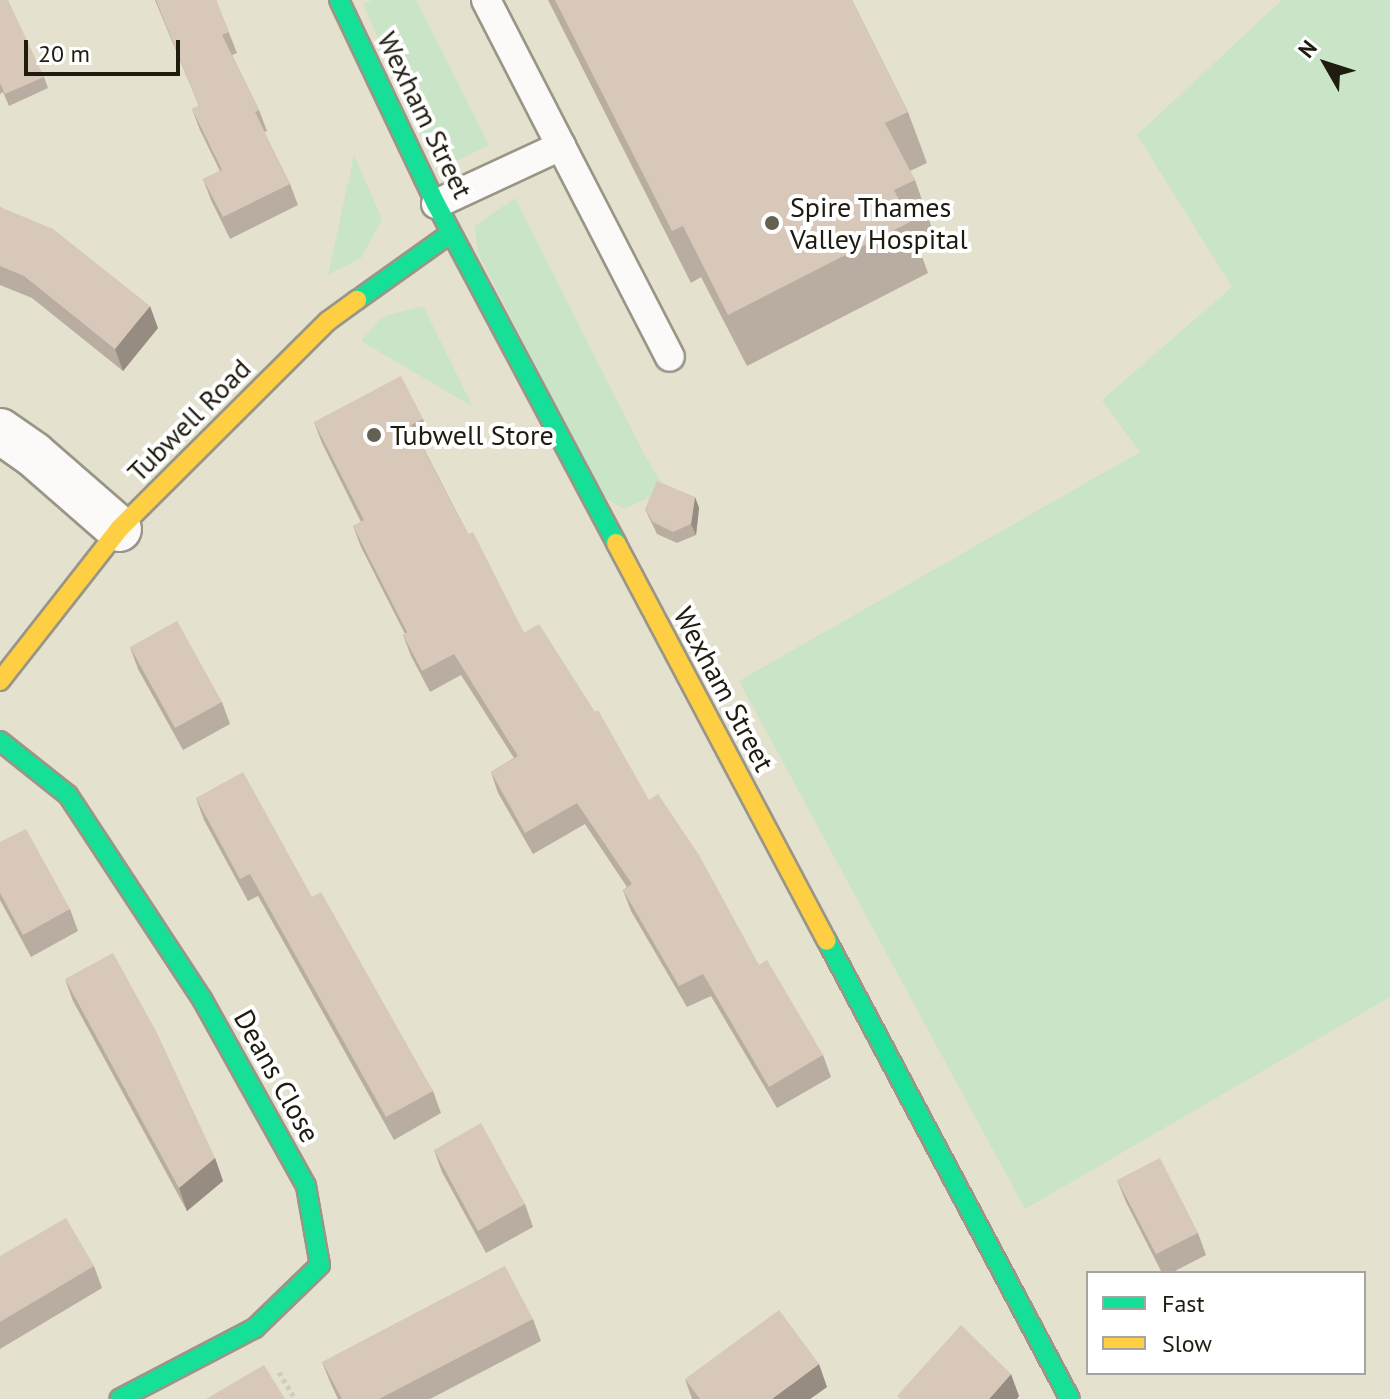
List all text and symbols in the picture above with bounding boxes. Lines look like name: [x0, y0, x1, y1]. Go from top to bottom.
scale bar: [28, 24, 184, 74]
north arrow: [1286, 24, 1366, 104]
street label: Wexham Street: [370, 26, 480, 204]
text: N: [1292, 34, 1323, 63]
text: 20 m: [38, 38, 90, 69]
place label: Spire Thames Valley Hospital: [790, 190, 969, 256]
marker: Spire Thames Valley Hospital: [761, 212, 783, 234]
street label: Tubwell Road: [121, 352, 257, 488]
place label: Tubwell Store: [390, 418, 554, 452]
marker: Tubwell Store: [365, 426, 383, 444]
street label: Wexham Street: [667, 601, 781, 777]
street label: Deans Close: [227, 1004, 327, 1148]
legend: [1086, 1271, 1366, 1375]
text: Fast: [1162, 1288, 1205, 1319]
text: Slow: [1162, 1328, 1212, 1359]

